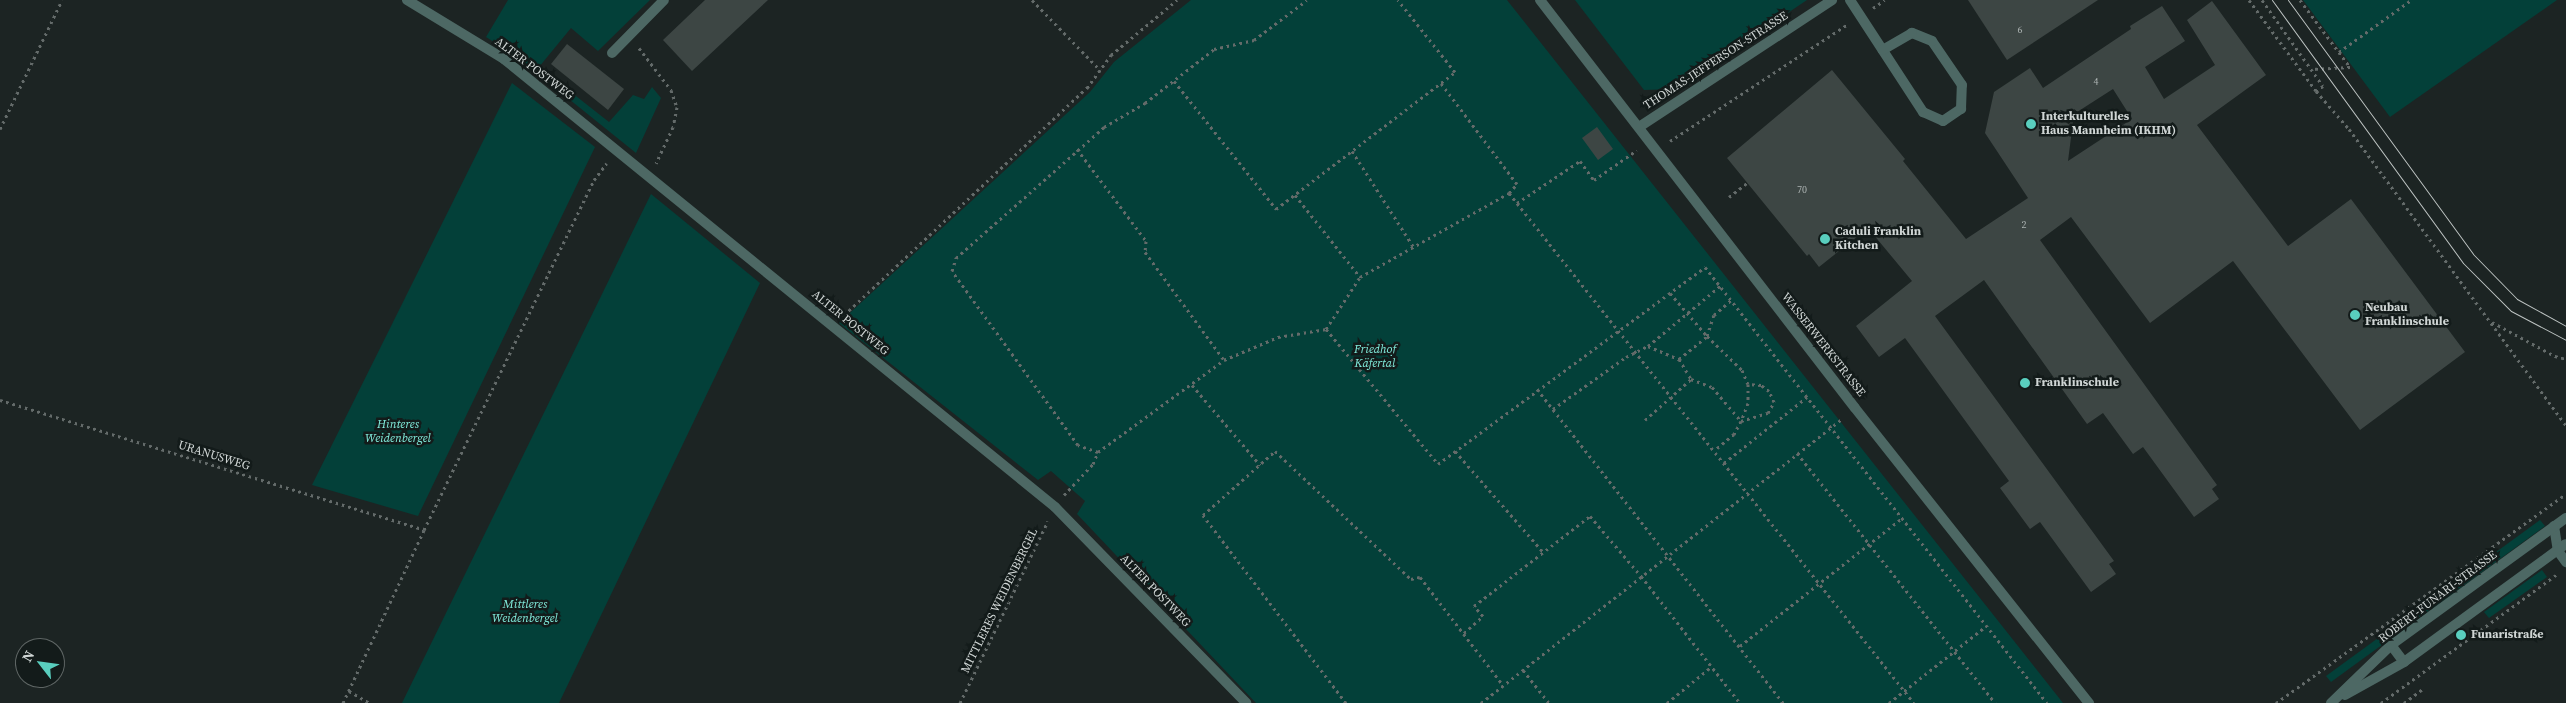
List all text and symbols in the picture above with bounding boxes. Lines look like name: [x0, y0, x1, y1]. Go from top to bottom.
street label: THOMAS-JEFFERSON-STRASSE: [1641, 9, 1791, 113]
house number: 6: [2018, 24, 2022, 36]
street label: ALTER POSTWEG: [492, 35, 576, 103]
house number: 4: [2094, 76, 2098, 88]
place label: Interkulturelles Haus Mannheim (IKHM): [2041, 110, 2176, 138]
marker: Interkulturelles Haus Mannheim (IKHM): [2025, 118, 2037, 130]
house number: 70: [1797, 184, 1807, 196]
house number: 2: [2022, 219, 2026, 231]
place label: Caduli Franklin Kitchen: [1835, 225, 1921, 253]
marker: Caduli Franklin Kitchen: [1819, 233, 1831, 245]
street label: ALTER POSTWEG: [809, 288, 891, 358]
street label: WASSERWERKSTRASSE: [1778, 290, 1868, 400]
place label: Neubau Franklinschule: [2365, 301, 2449, 329]
marker: Neubau Franklinschule: [2349, 309, 2361, 321]
park label: Friedhof Käfertal: [1354, 343, 1396, 371]
place label: Franklinschule: [2035, 376, 2119, 390]
marker: Franklinschule: [2019, 377, 2031, 389]
park label: Hinteres Weidenbergel: [365, 418, 431, 446]
street label: URANUSWEG: [176, 438, 252, 474]
street label: MITTLERES WEIDENBERGEL: [958, 526, 1042, 676]
street label: ROBERT-FUNARI-STRASSE: [2376, 548, 2500, 646]
street label: ALTER POSTWEG: [1117, 552, 1193, 630]
park label: Mittleres Weidenbergel: [492, 598, 558, 626]
place label: Funaristraße: [2471, 628, 2543, 642]
marker: Funaristraße: [2455, 629, 2467, 641]
north arrow: [15, 638, 65, 688]
text: N: [17, 647, 39, 665]

